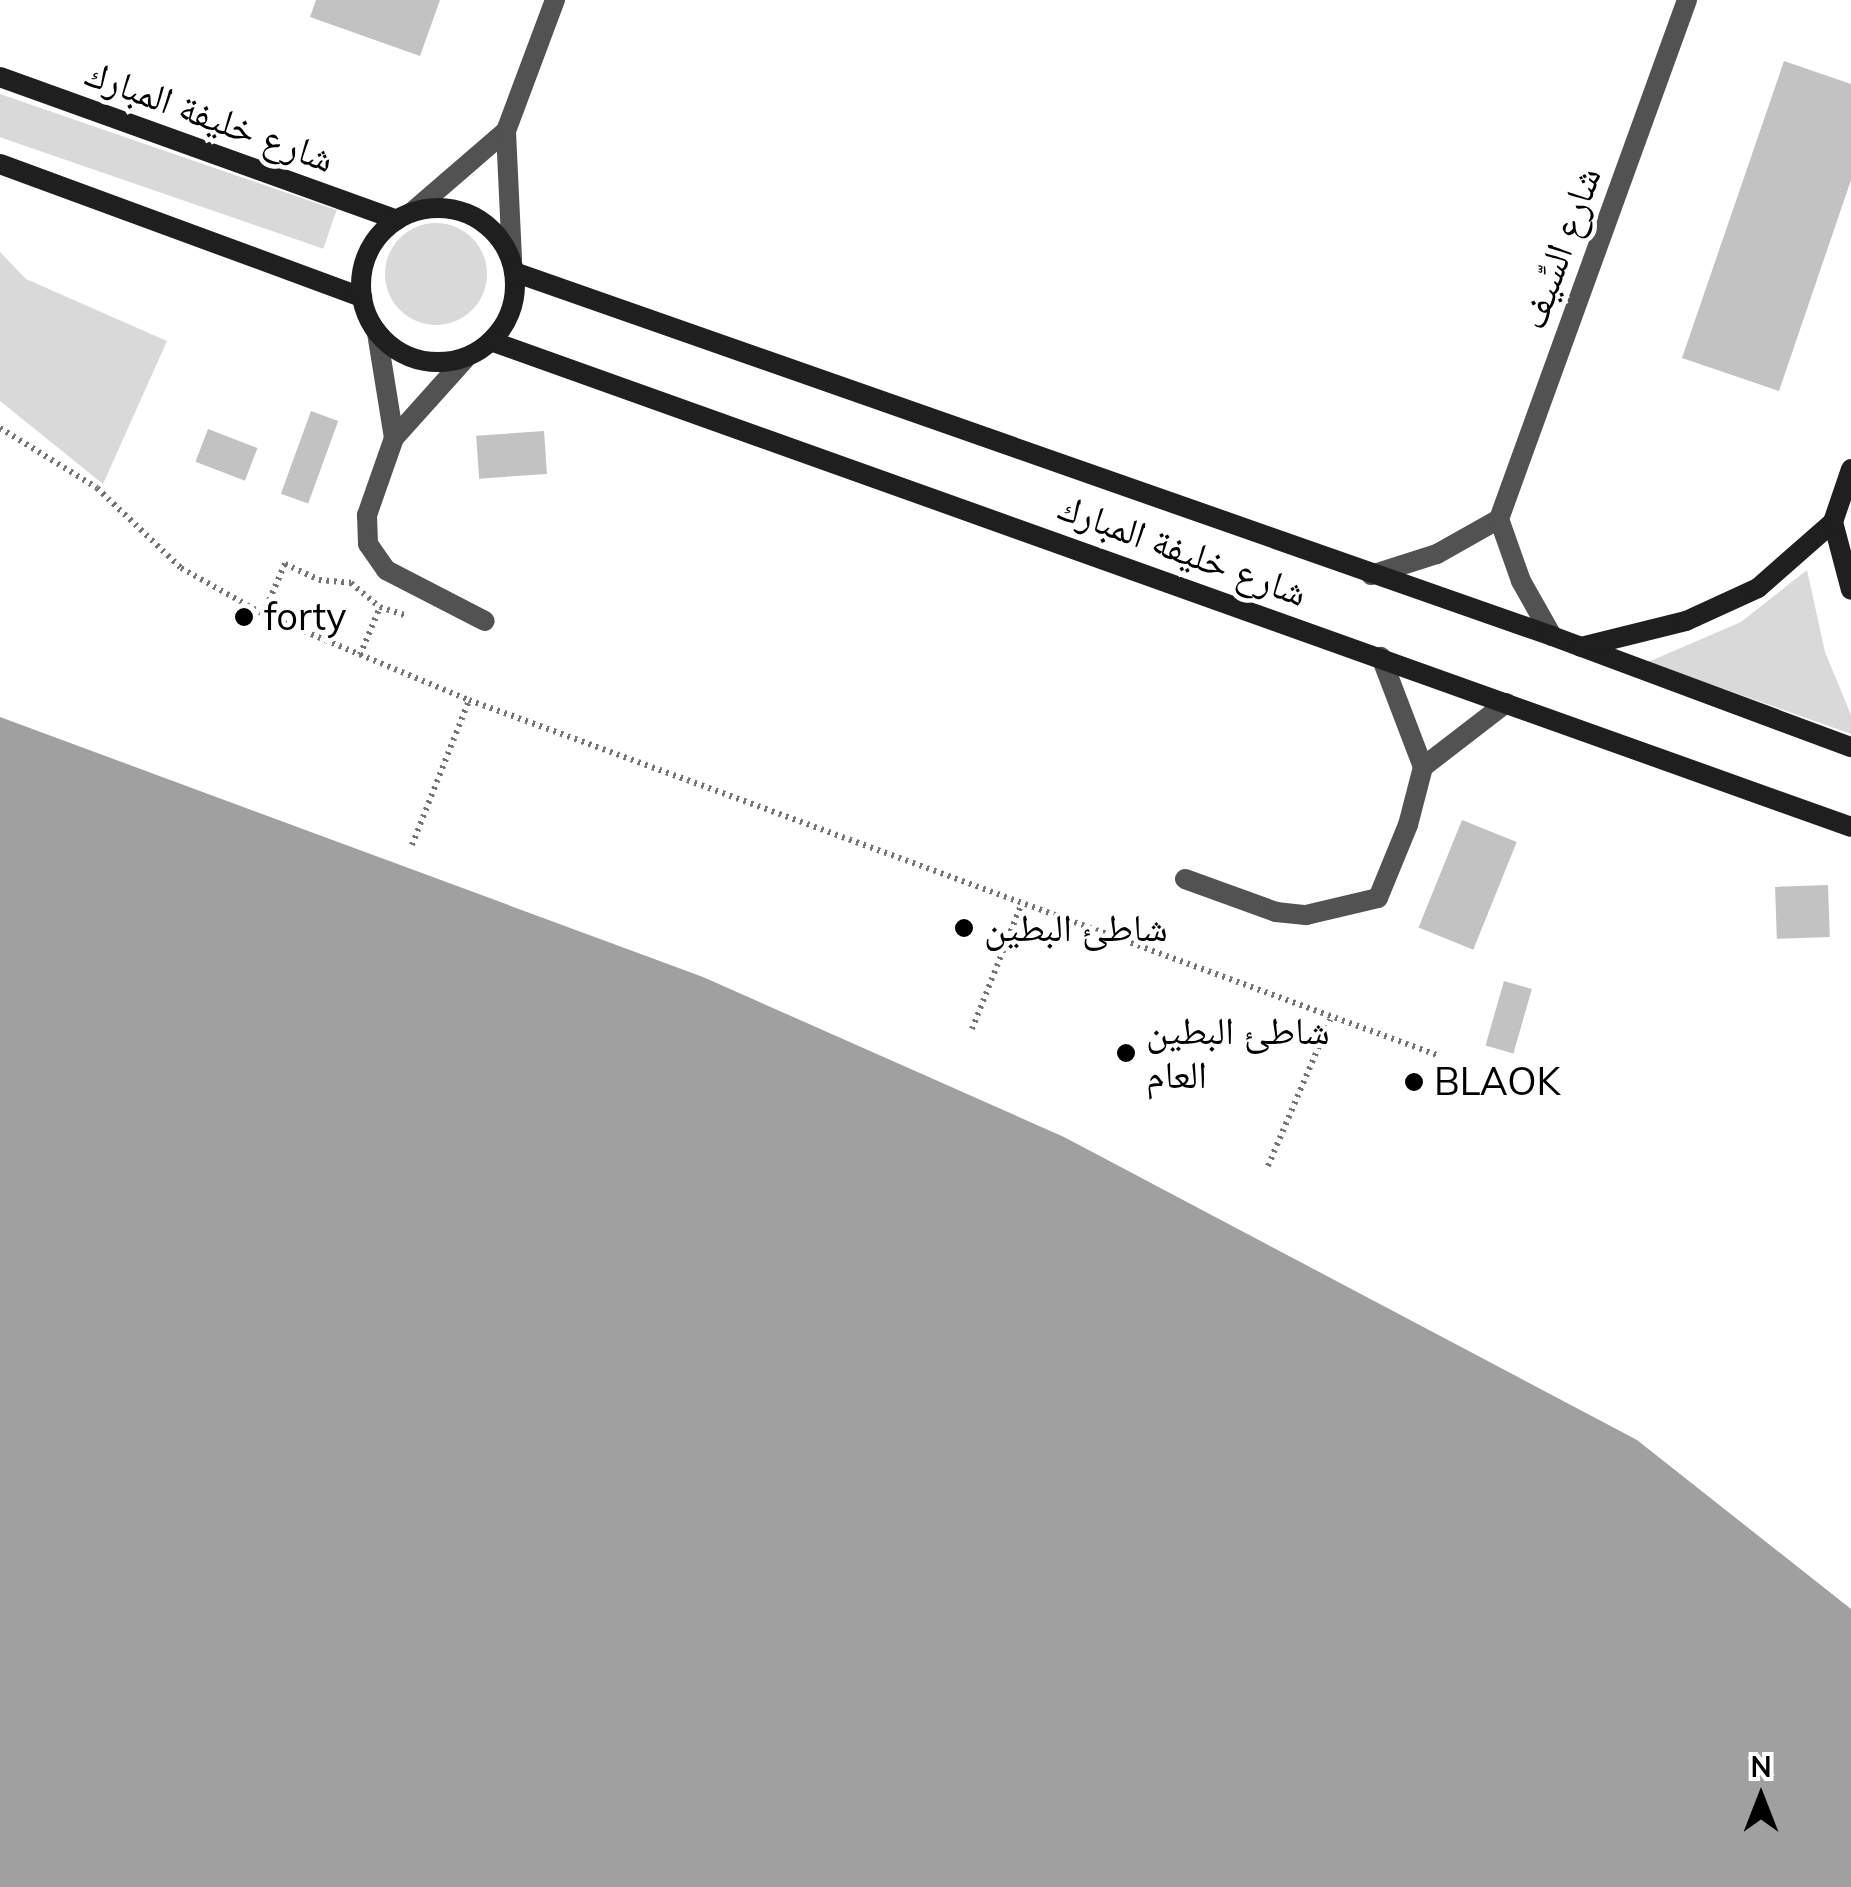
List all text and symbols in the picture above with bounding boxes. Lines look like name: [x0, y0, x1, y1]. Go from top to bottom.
street label: شارع خليفة المبارك: [80, 50, 340, 182]
street label: شارع السِّيف: [1510, 161, 1610, 335]
street label: شارع خليفة المبارك: [1053, 484, 1313, 616]
place label: forty: [264, 594, 347, 640]
marker: forty: [233, 606, 255, 628]
place label: شاطئ البطين: [984, 905, 1168, 951]
marker: شاطئ البطين: [953, 917, 975, 939]
place label: شاطئ البطين العام: [1146, 1008, 1330, 1098]
marker: شاطئ البطين العام: [1115, 1042, 1137, 1064]
place label: BLAOK: [1434, 1059, 1561, 1105]
marker: BLAOK: [1403, 1071, 1425, 1093]
north arrow: [1711, 1747, 1811, 1847]
text: N: [1750, 1749, 1772, 1784]

